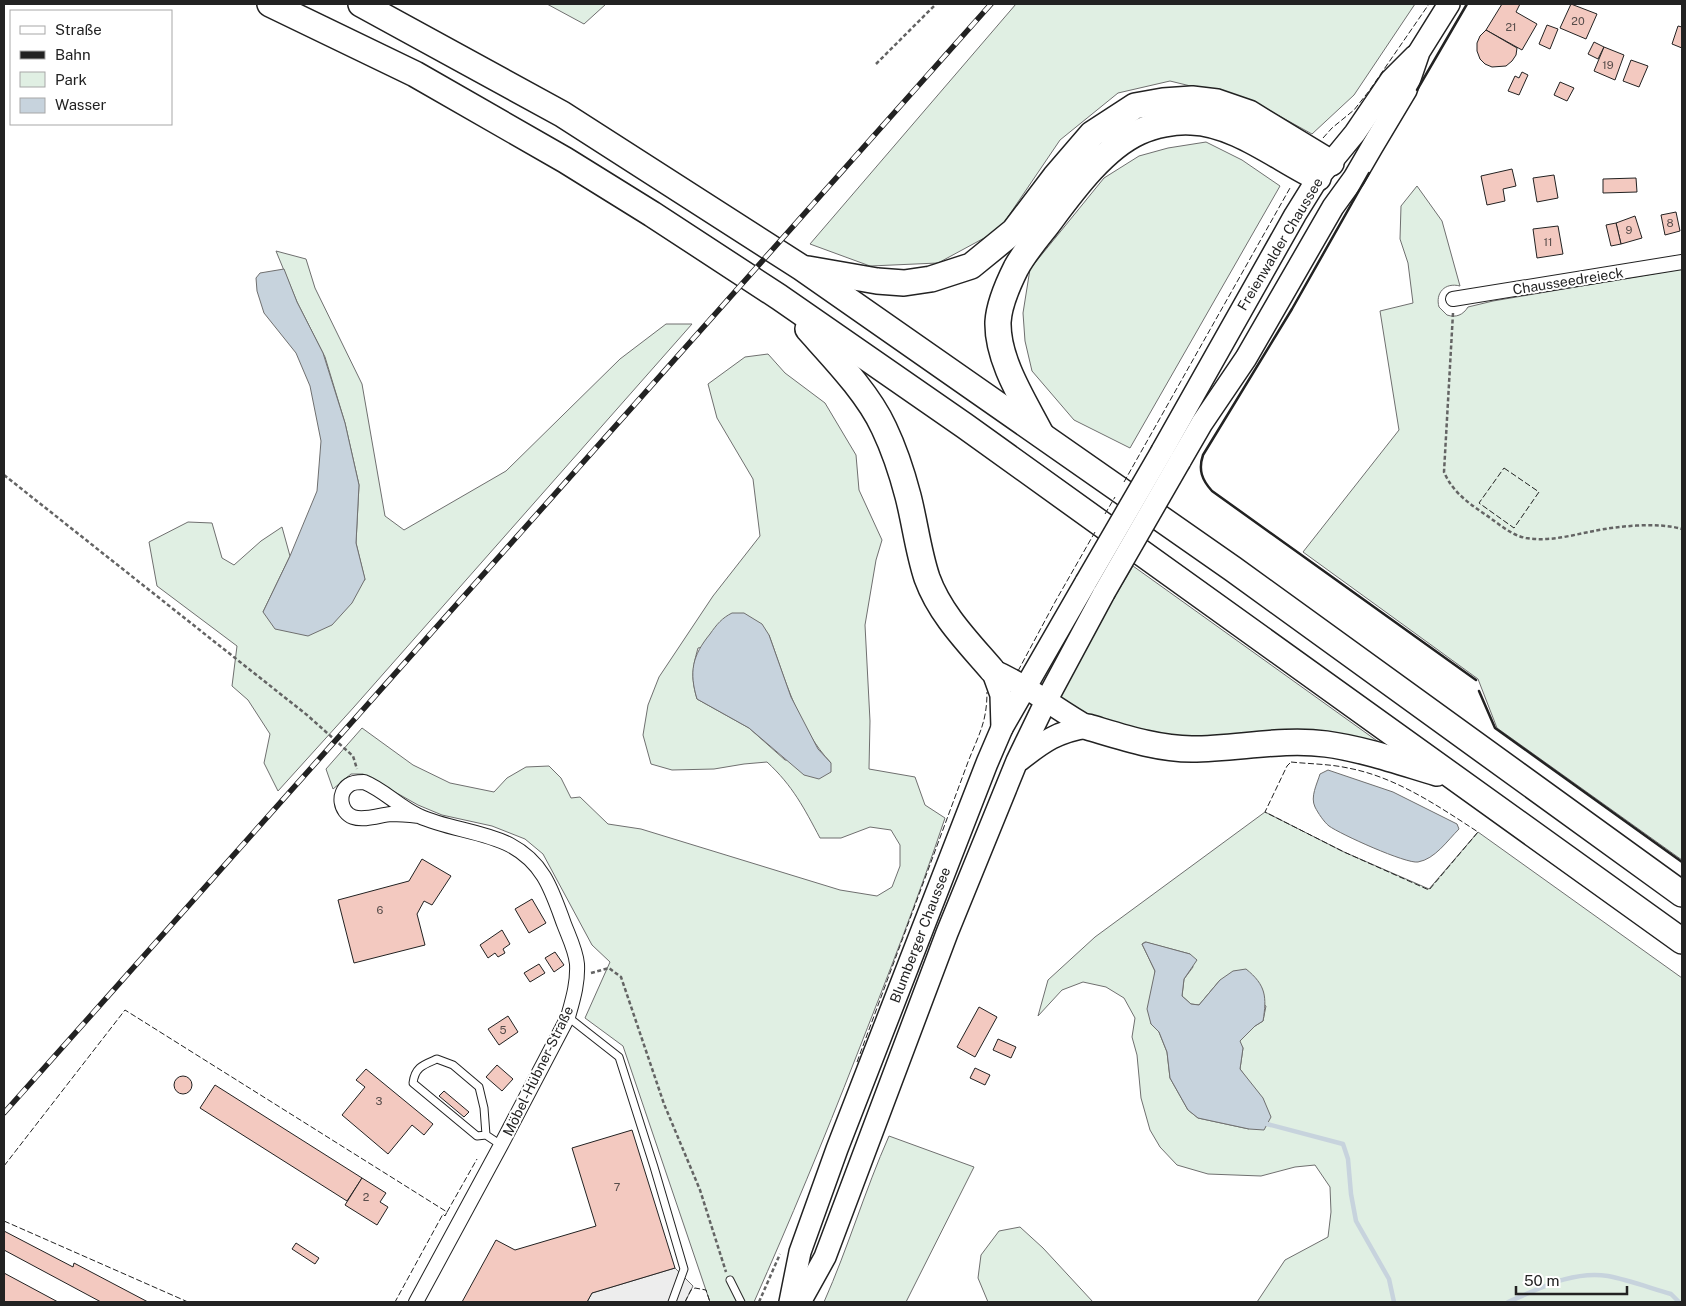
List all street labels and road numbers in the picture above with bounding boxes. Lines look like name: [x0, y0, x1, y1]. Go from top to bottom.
street label: Freienwalder Chaussee: [1234, 175, 1326, 313]
street label: Chausseedreieck: [1511, 264, 1625, 298]
street label: Blumberger Chaussee: [887, 865, 953, 1005]
street label: Möbel-Hübner-Straße: [500, 1003, 576, 1139]

